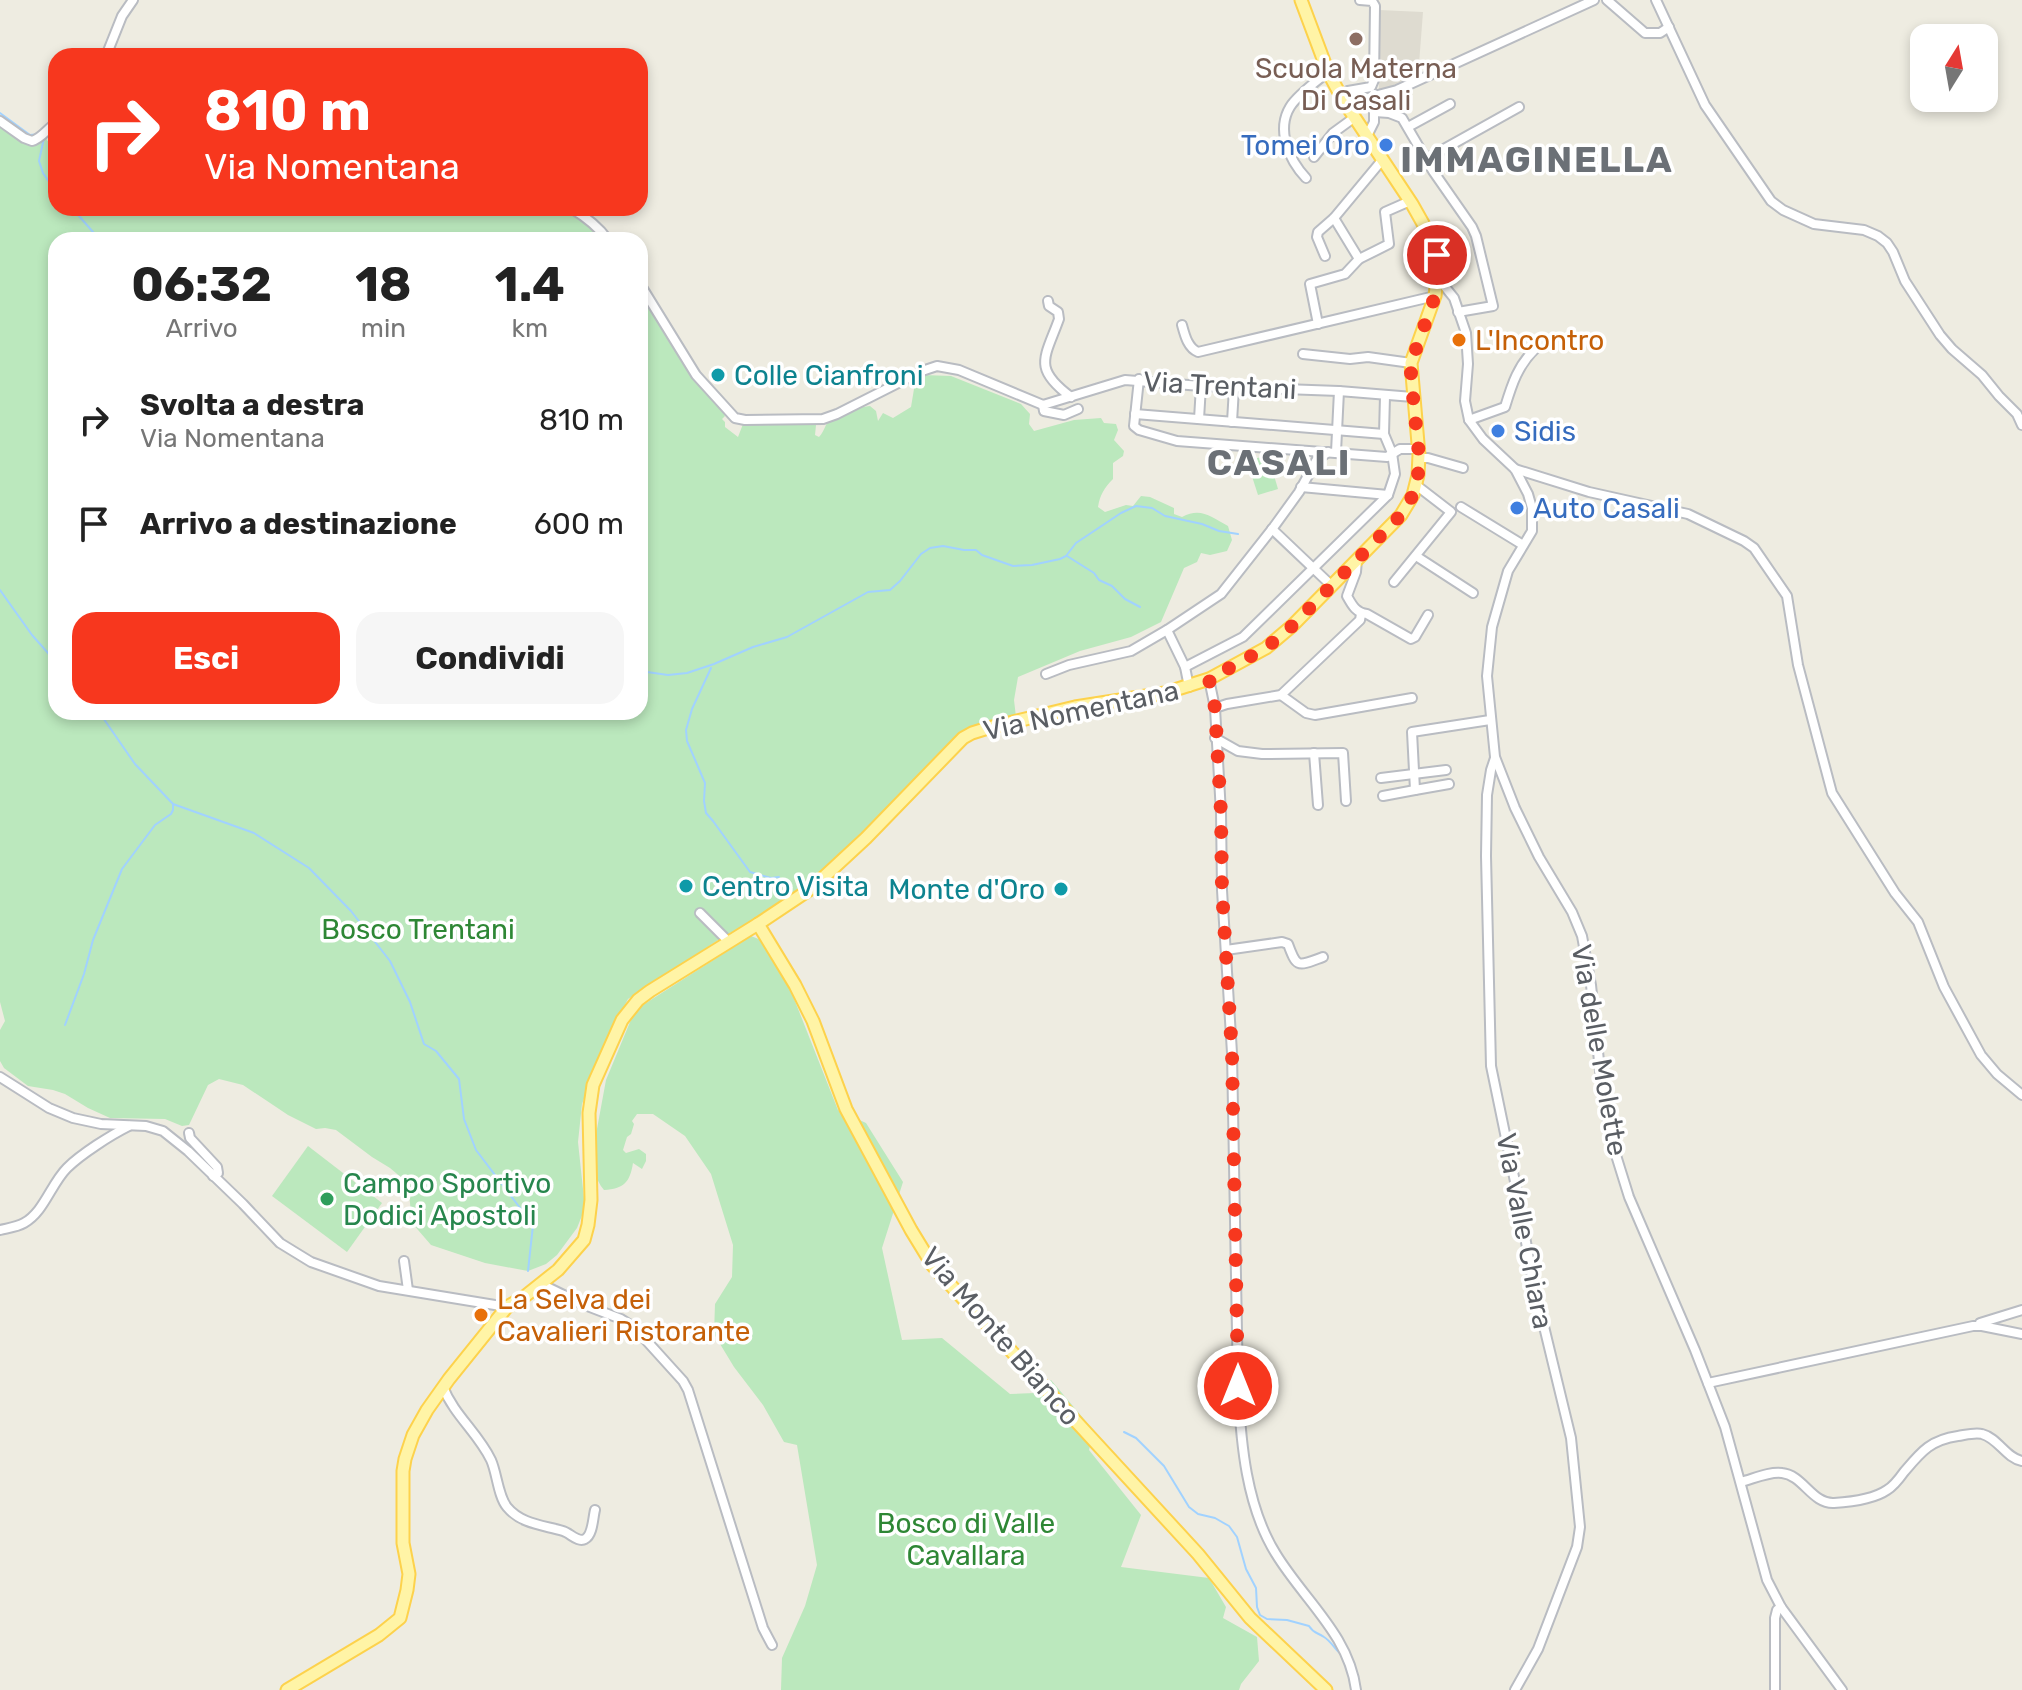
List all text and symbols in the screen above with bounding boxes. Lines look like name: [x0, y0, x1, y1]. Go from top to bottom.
north arrow: [1910, 24, 1998, 112]
map controls: [1910, 24, 1998, 112]
marker: Scuola Materna Di Casali: [1347, 30, 1365, 48]
place label: Scuola Materna Di Casali: [1255, 52, 1457, 117]
text: 810 m: [204, 78, 371, 144]
icon: right: [72, 80, 176, 184]
place label: Tomei Oro: [1241, 129, 1370, 162]
marker: Tomei Oro: [1377, 136, 1395, 154]
district label: IMMAGINELLA: [1400, 138, 1674, 181]
text: Via Nomentana: [204, 145, 460, 188]
pin: [1403, 221, 1471, 289]
icon: arrive: [1415, 233, 1459, 277]
text: 06:32: [131, 256, 272, 313]
text: 18: [355, 256, 412, 313]
text: 1.4: [495, 256, 565, 313]
text: Arrivo: [165, 313, 238, 344]
text: min: [361, 313, 406, 344]
text: km: [512, 313, 548, 344]
place label: L'Incontro: [1475, 324, 1604, 357]
marker: L'Incontro: [1450, 331, 1468, 349]
place label: Colle Cianfroni: [734, 359, 923, 392]
street label: Via Trentani: [1142, 365, 1298, 406]
marker: Colle Cianfroni: [709, 366, 727, 384]
text: Svolta a destra: [140, 387, 365, 423]
icon: right: [72, 398, 116, 442]
text: 810 m: [539, 402, 624, 438]
place label: Sidis: [1514, 415, 1576, 448]
marker: Sidis: [1489, 422, 1507, 440]
text: Via Nomentana: [140, 423, 325, 454]
district label: CASALI: [1207, 441, 1351, 484]
place label: Auto Casali: [1533, 492, 1680, 525]
marker: Auto Casali: [1508, 499, 1526, 517]
icon: arrive: [72, 502, 116, 546]
text: Arrivo a destinazione: [140, 506, 457, 542]
text: 600 m: [534, 506, 624, 542]
button: Esci: [72, 612, 340, 704]
button: Condividi: [356, 612, 624, 704]
street label: Via Nomentana: [980, 674, 1182, 747]
place label: Centro Visita: [702, 870, 869, 903]
place label: Monte d'Oro: [888, 873, 1045, 906]
marker: Centro Visita: [677, 877, 695, 895]
marker: Monte d'Oro: [1052, 880, 1070, 898]
park label: Bosco Trentani: [321, 913, 515, 946]
street label: Via delle Molette: [1565, 942, 1634, 1158]
street label: Via Valle Chiara: [1489, 1130, 1560, 1332]
place label: Campo Sportivo Dodici Apostoli: [343, 1167, 551, 1232]
marker: Campo Sportivo Dodici Apostoli: [318, 1190, 336, 1208]
street label: Via Monte Bianco: [914, 1240, 1087, 1432]
place label: La Selva dei Cavalieri Ristorante: [497, 1283, 750, 1348]
marker: La Selva dei Cavalieri Ristorante: [472, 1306, 490, 1324]
position arrow: [1196, 1344, 1280, 1428]
park label: Bosco di Valle Cavallara: [877, 1507, 1055, 1572]

